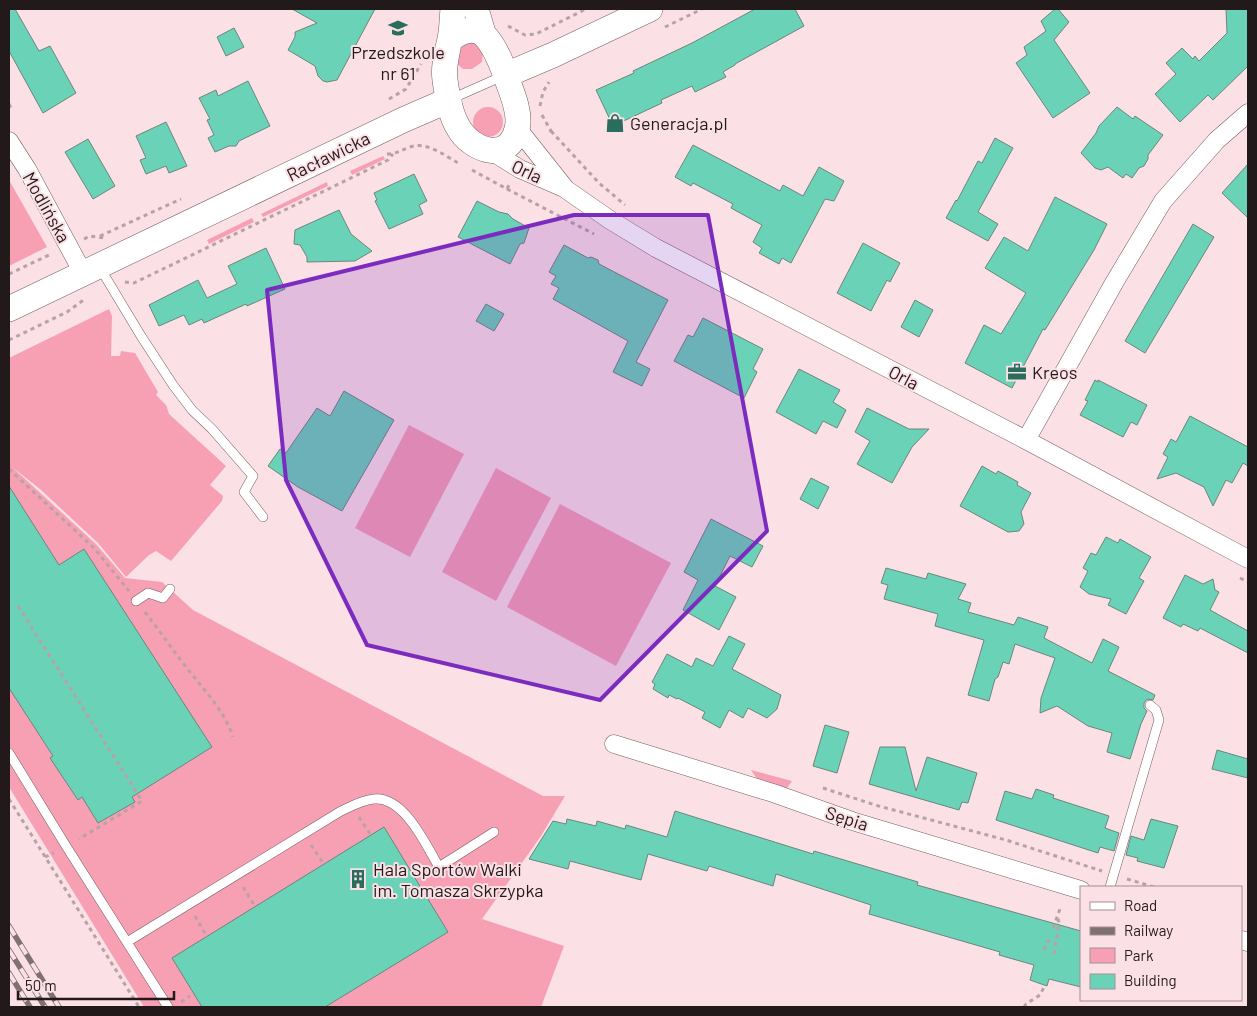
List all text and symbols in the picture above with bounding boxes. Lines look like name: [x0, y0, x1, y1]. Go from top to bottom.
school or university icon: Przedszkole nr 61: [387, 17, 409, 39]
place label: Przedszkole nr 61: [351, 41, 445, 84]
shop icon: Generacja.pl: [604, 112, 626, 134]
place label: Generacja.pl: [630, 112, 728, 134]
street label: Racławicka: [283, 126, 373, 186]
street label: Orla: [508, 154, 546, 188]
street label: Modlińska: [19, 168, 75, 246]
street label: Orla: [885, 360, 923, 394]
office icon: Kreos: [1006, 361, 1028, 383]
place label: Kreos: [1032, 361, 1078, 383]
street label: Sępia: [823, 801, 871, 835]
place label: Hala Sportów Walki im. Tomasza Skrzypka: [373, 858, 543, 901]
building icon: Hala Sportów Walki im. Tomasza Skrzypka: [347, 868, 369, 890]
legend: [1080, 886, 1242, 1001]
text: Road: [1124, 896, 1157, 914]
text: Railway: [1124, 921, 1173, 939]
text: Park: [1124, 946, 1154, 964]
scale bar: [18, 968, 174, 1000]
text: Building: [1124, 971, 1177, 989]
text: 50 m: [25, 976, 57, 994]

